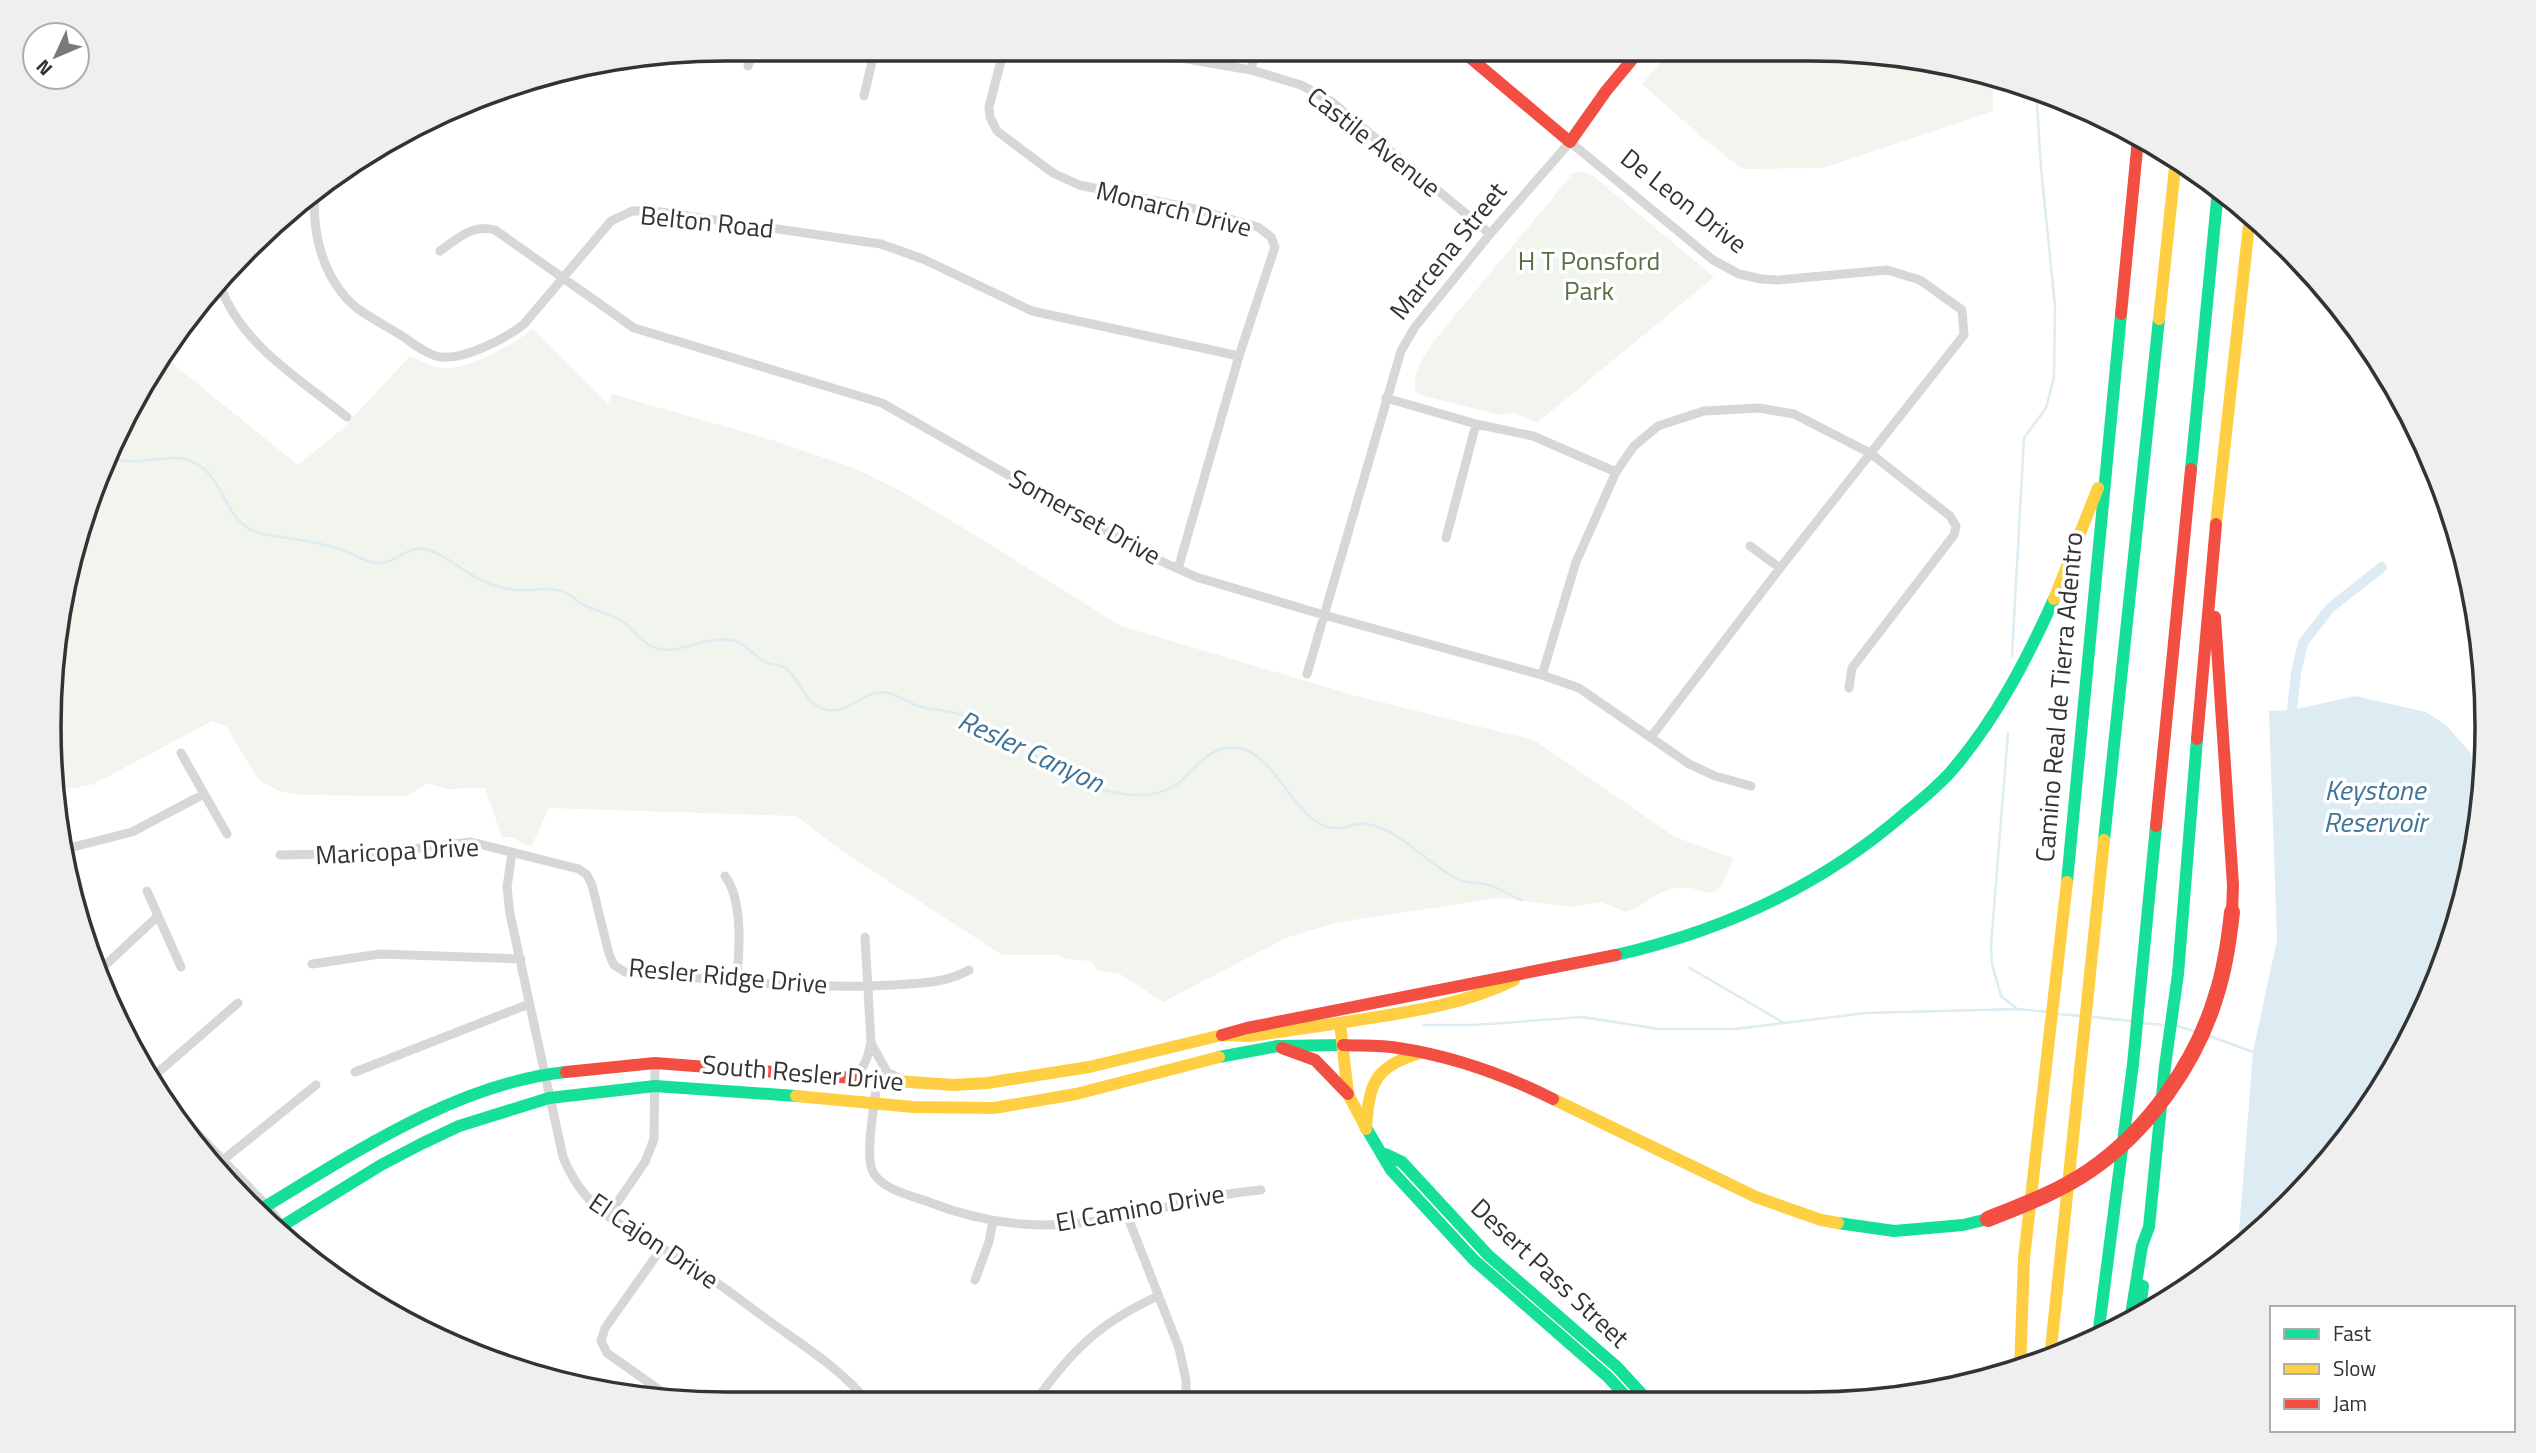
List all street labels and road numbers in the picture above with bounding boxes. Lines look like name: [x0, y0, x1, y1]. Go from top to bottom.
street label: Castile Avenue: [1299, 77, 1449, 206]
street label: De Leon Drive: [1613, 139, 1756, 263]
street label: Monarch Drive: [1092, 170, 1256, 247]
street label: Marcena Street: [1380, 173, 1516, 328]
street label: Belton Road: [638, 195, 776, 248]
street label: Somerset Drive: [1002, 459, 1168, 574]
street label: Camino Real de Tierra Adentro: [2025, 530, 2092, 864]
street label: Maricopa Drive: [314, 827, 480, 874]
street label: Resler Ridge Drive: [627, 947, 829, 1004]
street label: South Resler Drive: [701, 1044, 905, 1101]
street label: El Camino Drive: [1052, 1173, 1227, 1242]
street label: El Cajon Drive: [582, 1183, 727, 1298]
street label: Desert Pass Street: [1462, 1189, 1638, 1357]

